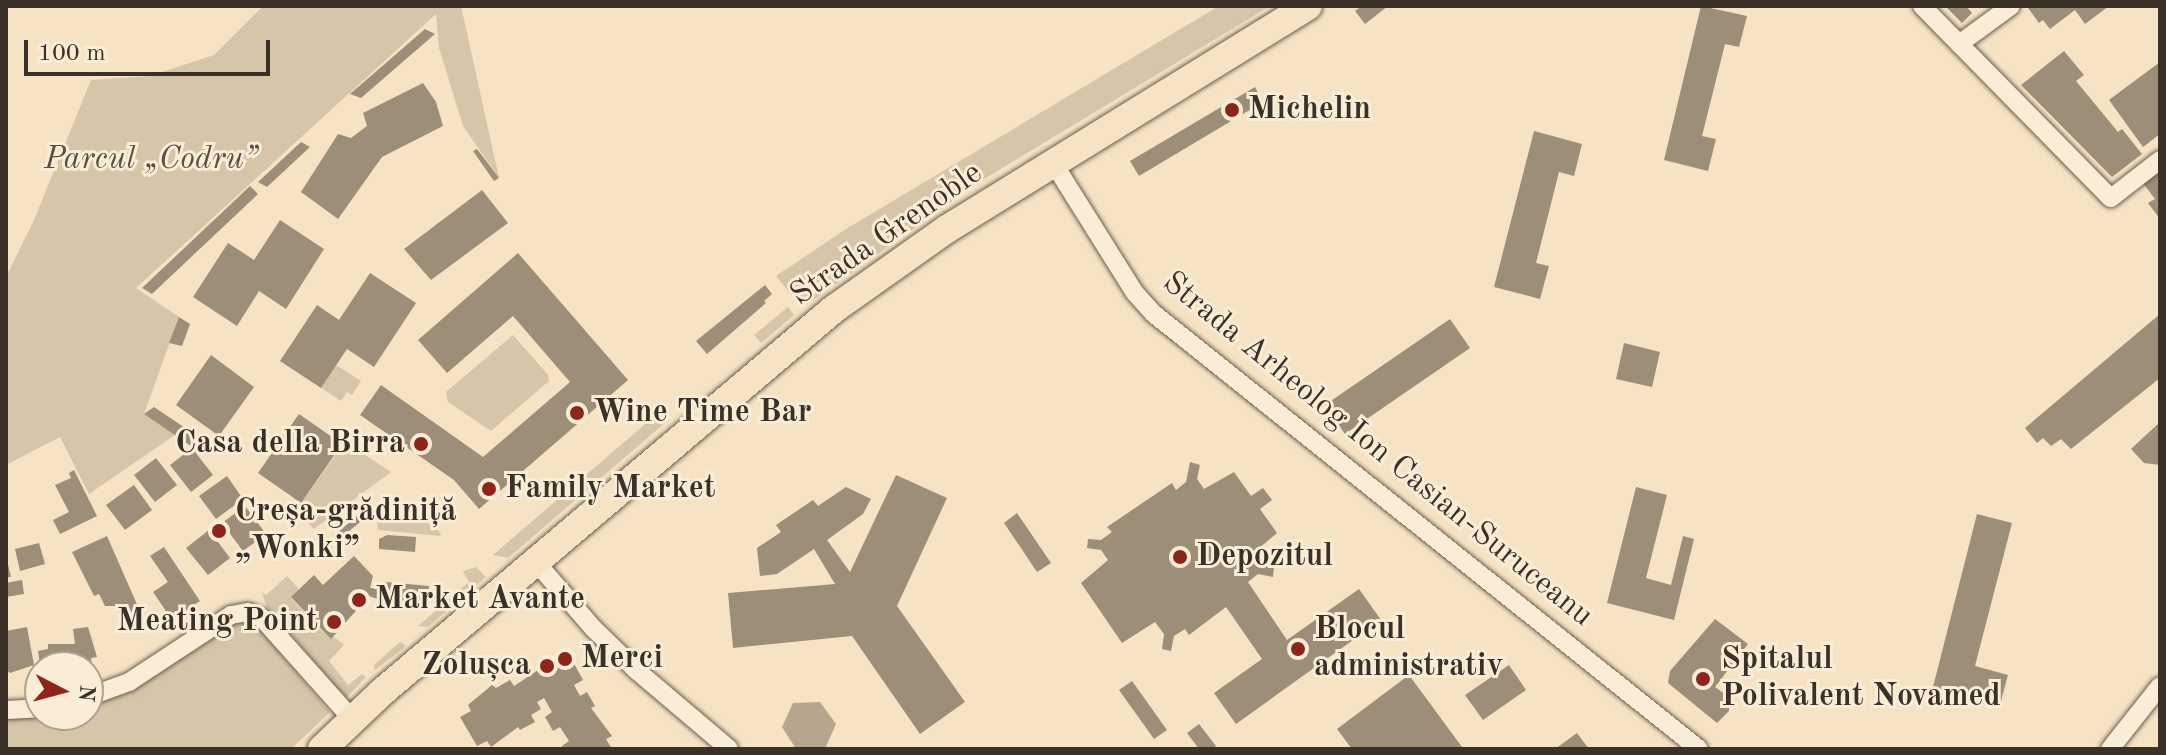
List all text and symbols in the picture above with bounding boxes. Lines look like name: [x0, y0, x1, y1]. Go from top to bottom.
scale bar: [28, 24, 274, 74]
text: 100 m: [38, 42, 106, 66]
place label: Michelin: [1248, 91, 1371, 129]
marker: Michelin: [1223, 101, 1241, 119]
park label: Parcul „Codru”: [44, 141, 258, 179]
street label: Strada Grenoble: [784, 155, 990, 315]
street label: Strada Arheolog Ion Casian-Suruceanu: [1154, 264, 1600, 636]
place label: Wine Time Bar: [593, 394, 812, 432]
marker: Wine Time Bar: [568, 404, 586, 422]
place label: Casa della Birra: [175, 425, 405, 463]
marker: Casa della Birra: [412, 435, 430, 453]
place label: Family Market: [505, 470, 716, 508]
marker: Family Market: [480, 480, 498, 498]
place label: Creșa-grădiniță „Wonki”: [235, 494, 457, 569]
marker: Creșa-grădiniță „Wonki”: [210, 522, 228, 540]
place label: Depozitul: [1196, 538, 1333, 576]
marker: Depozitul: [1171, 548, 1189, 566]
place label: Market Avante: [375, 581, 585, 619]
marker: Market Avante: [350, 591, 368, 609]
place label: Meating Point: [117, 603, 318, 641]
place label: Blocul administrativ: [1314, 612, 1503, 687]
marker: Meating Point: [325, 613, 343, 631]
place label: Merci: [581, 640, 663, 678]
marker: Blocul administrativ: [1289, 640, 1307, 658]
place label: Spitalul Polivalent Novamed: [1721, 642, 2001, 717]
place label: Zolușca: [422, 647, 531, 685]
marker: Merci: [556, 650, 574, 668]
north arrow: [24, 651, 104, 731]
marker: Zolușca: [538, 657, 556, 675]
marker: Spitalul Polivalent Novamed: [1692, 668, 1714, 690]
text: N: [74, 684, 98, 703]

